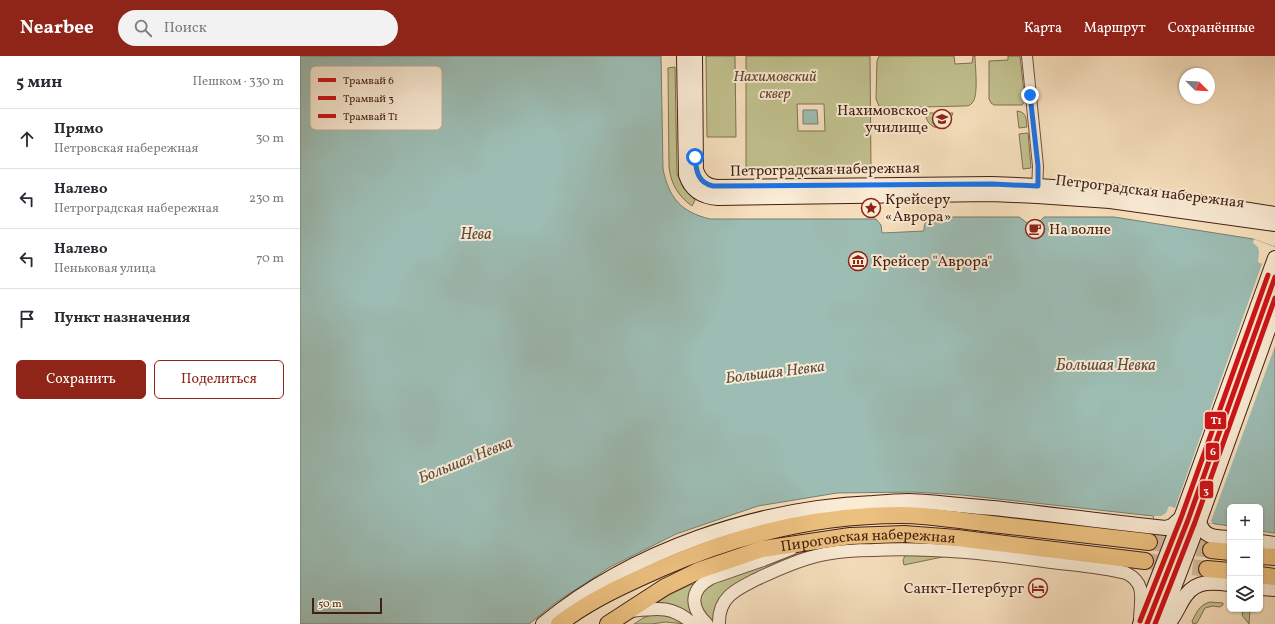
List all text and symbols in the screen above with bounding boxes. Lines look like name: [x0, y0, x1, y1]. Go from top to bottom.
search box: [118, 10, 398, 46]
text: Nearbee: [20, 15, 94, 41]
icon: search: [132, 17, 154, 39]
text: Поиск: [164, 18, 207, 39]
text: Карта: [1024, 19, 1062, 38]
text: Маршрут: [1084, 19, 1146, 38]
text: Сохранённые: [1168, 19, 1255, 38]
legend: [310, 66, 442, 130]
park label: Нахимовский сквер: [733, 67, 817, 105]
north arrow: [1179, 68, 1215, 104]
text: 5 мин: [16, 71, 62, 94]
text: Пешком · 330 m: [192, 73, 284, 91]
text: Трамвай 6: [343, 74, 394, 89]
route end: [1021, 86, 1039, 104]
text: Трамвай 3: [343, 92, 394, 107]
place label: Нахимовское училище: [837, 101, 928, 139]
school or university icon: Нахимовское училище: [931, 108, 953, 130]
text: Трамвай Т1: [343, 110, 398, 125]
text: Прямо: [54, 119, 103, 140]
icon: ahead: [16, 128, 38, 150]
text: 30 m: [256, 130, 284, 148]
text: Петровская набережная: [54, 140, 198, 158]
route start: [686, 148, 704, 166]
street label: Петроградская набережная: [730, 158, 920, 183]
street label: Петроградская набережная: [1054, 170, 1246, 215]
text: Налево: [54, 179, 108, 200]
icon: left: [16, 188, 38, 210]
text: 230 m: [249, 190, 284, 208]
place label: Крейсеру «Аврора»: [885, 190, 951, 228]
place icon: Крейсеру «Аврора»: [860, 197, 882, 219]
text: Петроградская набережная: [54, 200, 219, 218]
cafe icon: На волне: [1024, 218, 1046, 240]
place label: На волне: [1049, 220, 1111, 241]
water label: Нева: [460, 224, 492, 246]
text: Налево: [54, 239, 108, 260]
icon: left: [16, 248, 38, 270]
text: 70 m: [256, 250, 284, 268]
museum icon: Крейсер "Аврора": [847, 250, 869, 272]
place label: Крейсер "Аврора": [872, 252, 992, 273]
text: Пеньковая улица: [54, 260, 156, 278]
icon: arrive: [16, 308, 38, 330]
text: Пункт назначения: [54, 308, 190, 329]
water label: Большая Невка: [1056, 355, 1156, 377]
water label: Большая Невка: [724, 356, 827, 390]
button: Сохранить: [16, 360, 146, 399]
button: Поделиться: [154, 360, 284, 399]
line badge: Т1: [1204, 411, 1227, 430]
text: Т1: [1210, 414, 1222, 429]
water label: Большая Невка: [415, 432, 517, 490]
line badge: 6: [1205, 442, 1220, 461]
text: 6: [1210, 445, 1216, 460]
line badge: 3: [1199, 480, 1214, 499]
text: 3: [1203, 484, 1209, 499]
map controls: [1227, 504, 1263, 612]
button: +: [1227, 504, 1263, 540]
street label: Пироговская набережная: [779, 525, 956, 558]
button: −: [1227, 540, 1263, 576]
button: layers: [1227, 576, 1263, 612]
hotel icon: Санкт-Петербург: [1027, 577, 1049, 599]
place label: Санкт-Петербург: [904, 579, 1024, 600]
scale bar: [312, 596, 382, 615]
text: 50 m: [318, 597, 342, 612]

